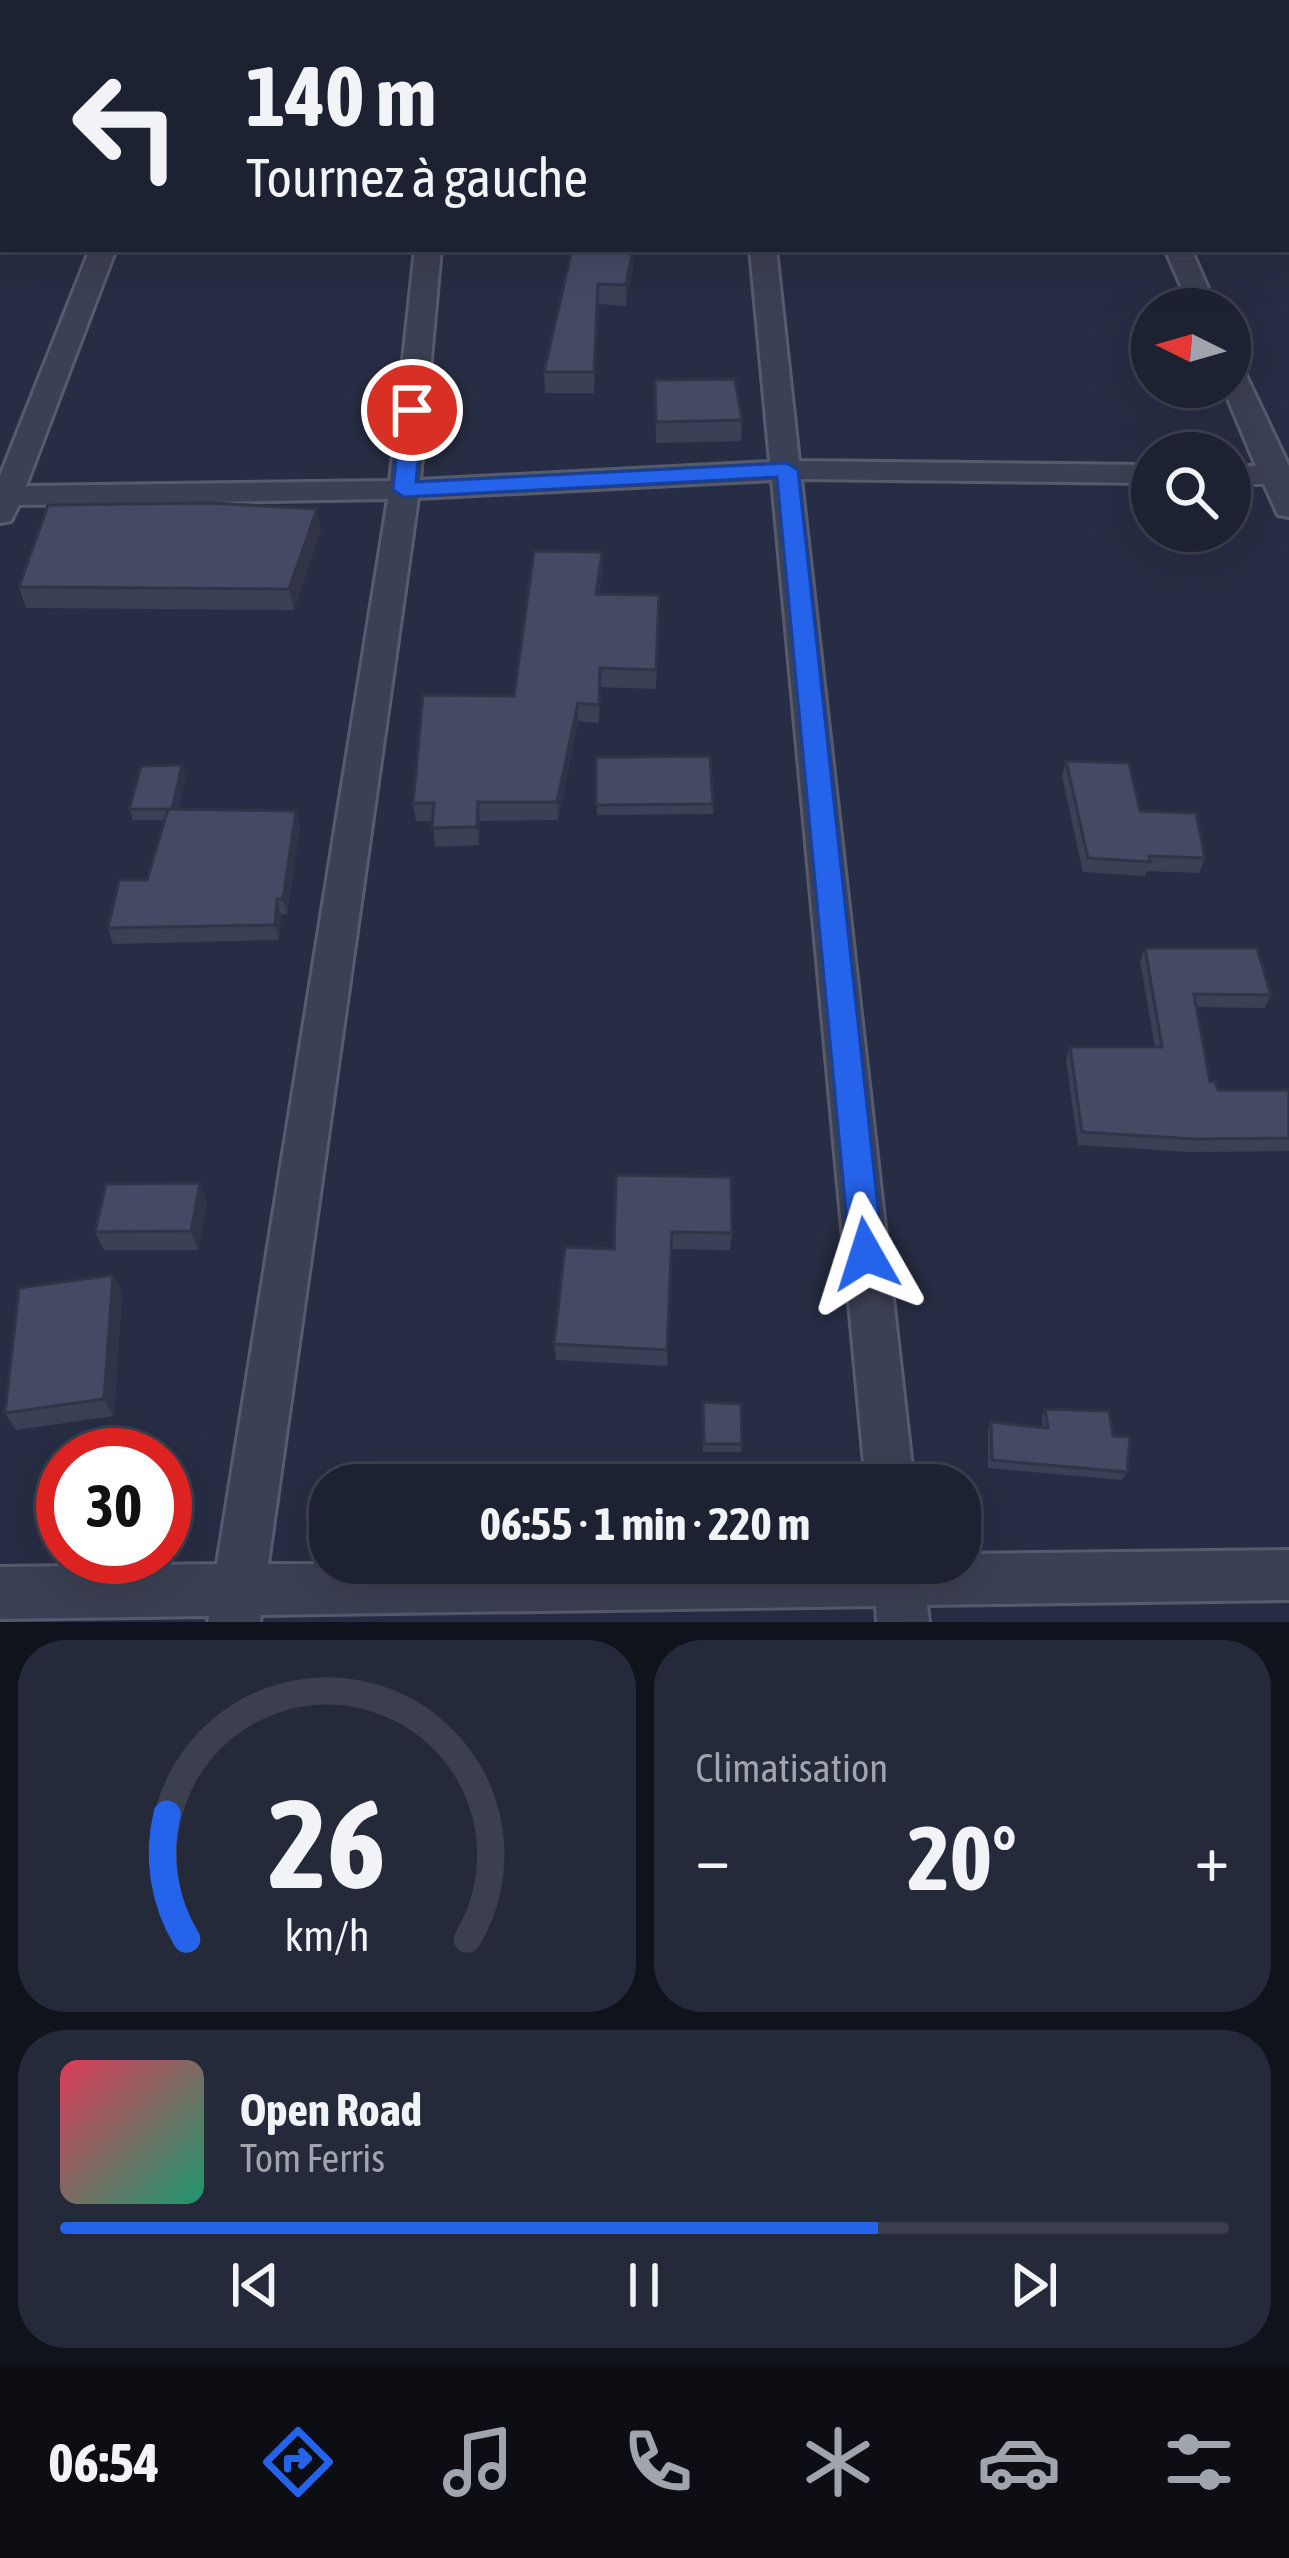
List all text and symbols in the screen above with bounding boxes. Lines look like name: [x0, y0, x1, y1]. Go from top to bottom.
icon: left: [48, 48, 204, 204]
text: 140 m: [246, 48, 436, 144]
text: Tournez à gauche: [246, 147, 588, 208]
north arrow: [1131, 288, 1251, 408]
map controls: [1131, 288, 1251, 552]
pin: [361, 359, 463, 461]
icon: arrive: [379, 377, 445, 443]
button: search: [1131, 432, 1251, 552]
position arrow: [803, 1191, 929, 1317]
speed limit sign: 30: [36, 1428, 192, 1584]
text: 06:55 · 1 min · 220 m: [480, 1498, 810, 1550]
text: Climatisation: [696, 1746, 888, 1790]
text: 26: [268, 1771, 385, 1914]
text: 20°: [908, 1806, 1017, 1909]
text: −: [696, 1819, 730, 1895]
text: +: [1195, 1819, 1229, 1895]
text: km/h: [284, 1911, 369, 1960]
text: Open Road: [240, 2084, 422, 2136]
text: Tom Ferris: [240, 2136, 385, 2180]
icon: previous: [222, 2252, 288, 2318]
icon: pause: [611, 2252, 677, 2318]
icon: next: [1001, 2252, 1067, 2318]
icon: directions: [256, 2420, 340, 2504]
icon: music: [436, 2420, 520, 2504]
icon: phone: [616, 2420, 700, 2504]
icon: climate: [796, 2420, 880, 2504]
icon: car: [977, 2420, 1061, 2504]
icon: filters: [1157, 2420, 1241, 2504]
text: 06:54: [48, 2432, 159, 2493]

